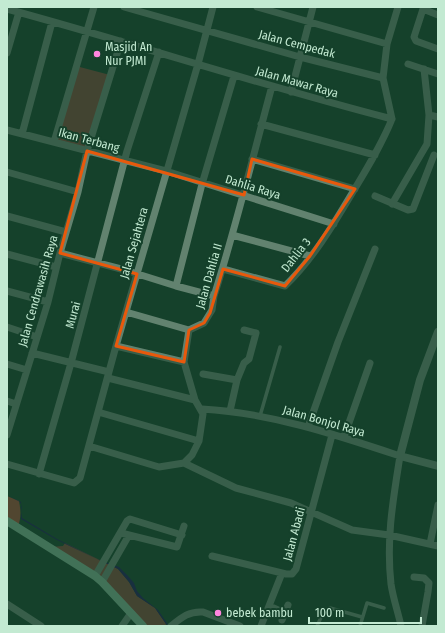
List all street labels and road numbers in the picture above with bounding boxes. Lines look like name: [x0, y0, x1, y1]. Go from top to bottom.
street label: Jalan Cempedak: [257, 27, 337, 61]
street label: Jalan Mawar Raya: [254, 64, 340, 101]
street label: Ikan Terbang: [57, 125, 121, 155]
street label: Dahlia Raya: [224, 172, 282, 202]
street label: Jalan Sejahtera: [117, 206, 151, 280]
street label: Jalan Cendrawasih Raya: [15, 234, 61, 348]
street label: Dahlia 3: [278, 235, 314, 275]
street label: Jalan Dahlia II: [193, 242, 225, 310]
street label: Murai: [63, 300, 83, 330]
street label: Jalan Bonjol Raya: [281, 403, 367, 439]
street label: Jalan Abadi: [280, 506, 308, 562]

